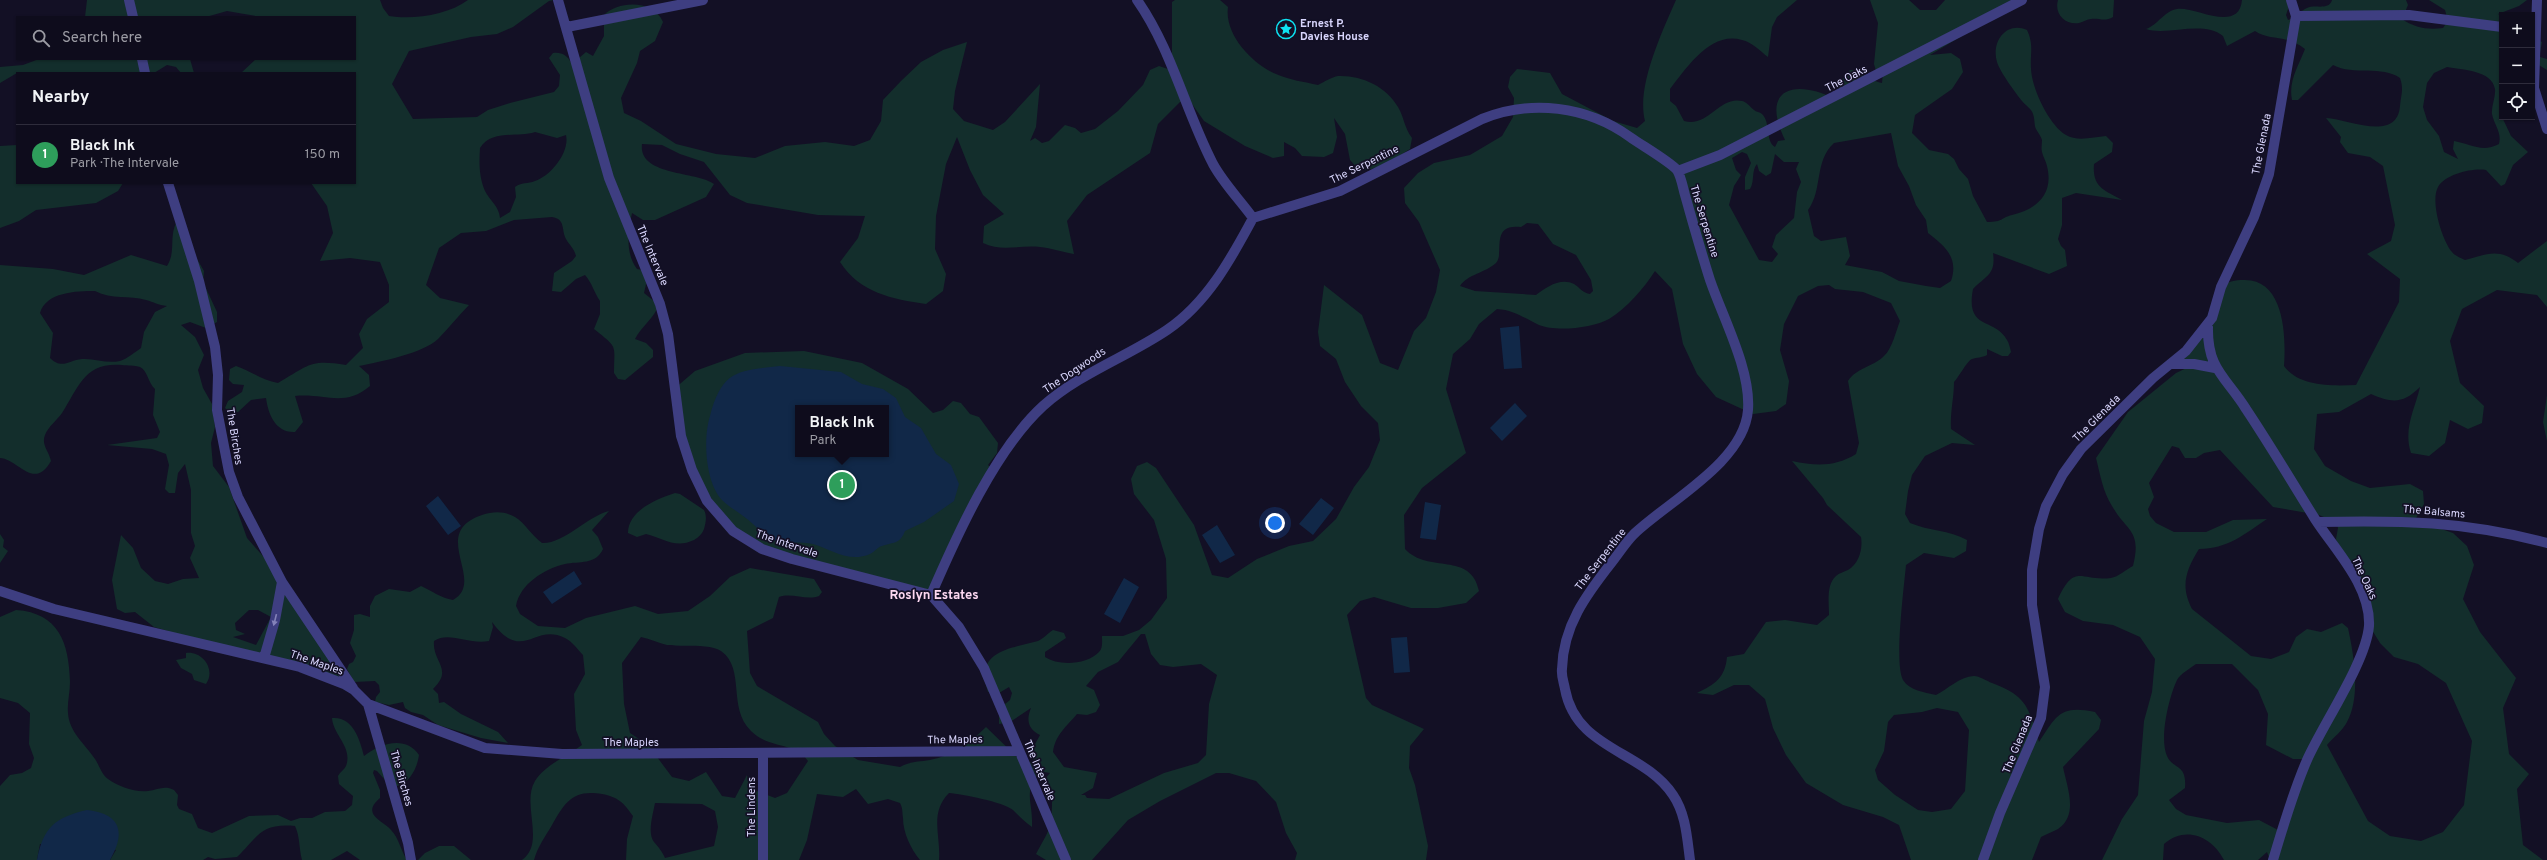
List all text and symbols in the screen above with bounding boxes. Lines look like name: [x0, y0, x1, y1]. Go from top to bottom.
map controls: [2499, 12, 2535, 120]
button: +: [2499, 12, 2535, 48]
search box: [16, 16, 356, 60]
place label: Ernest P. Davies House: [1300, 17, 1369, 44]
place icon: Ernest P. Davies House: [1275, 18, 1297, 40]
icon: search: [30, 27, 52, 49]
text: Search here: [62, 29, 142, 48]
button: −: [2499, 48, 2535, 84]
street label: The Oaks: [1823, 62, 1870, 95]
button: locate: [2499, 84, 2535, 120]
text: Nearby: [32, 87, 89, 109]
street label: The Glenada: [2249, 112, 2275, 176]
text: Black Ink: [70, 137, 135, 156]
street label: The Serpentine: [1327, 142, 1401, 188]
text: 1: [42, 147, 48, 163]
text: 150 m: [305, 147, 340, 163]
text: Park · The Intervale: [70, 156, 179, 172]
street label: The Serpentine: [1686, 183, 1722, 259]
street label: The Intervale: [633, 223, 671, 288]
street label: The Dogwoods: [1040, 345, 1109, 397]
street label: The Glenada: [2070, 392, 2124, 446]
popup: [795, 405, 889, 457]
street label: The Birches: [223, 406, 245, 466]
text: Black Ink: [809, 414, 875, 433]
text: Park: [809, 433, 836, 449]
pin: 1: [829, 470, 855, 500]
street label: The Balsams: [2402, 502, 2466, 522]
your location: [1265, 513, 1285, 533]
street label: The Serpentine: [1572, 526, 1630, 594]
street label: The Intervale: [754, 527, 820, 561]
street label: The Oaks: [2348, 555, 2380, 602]
district label: Roslyn Estates: [889, 588, 979, 604]
one-way arrow: [271, 614, 277, 627]
street label: The Maples: [288, 647, 345, 679]
street label: The Glenada: [2000, 713, 2036, 776]
street label: The Maples: [927, 733, 983, 747]
street label: The Maples: [603, 736, 659, 750]
street label: The Intervale: [1020, 738, 1058, 803]
street label: The Birches: [386, 748, 416, 808]
street label: The Lindens: [745, 777, 759, 837]

